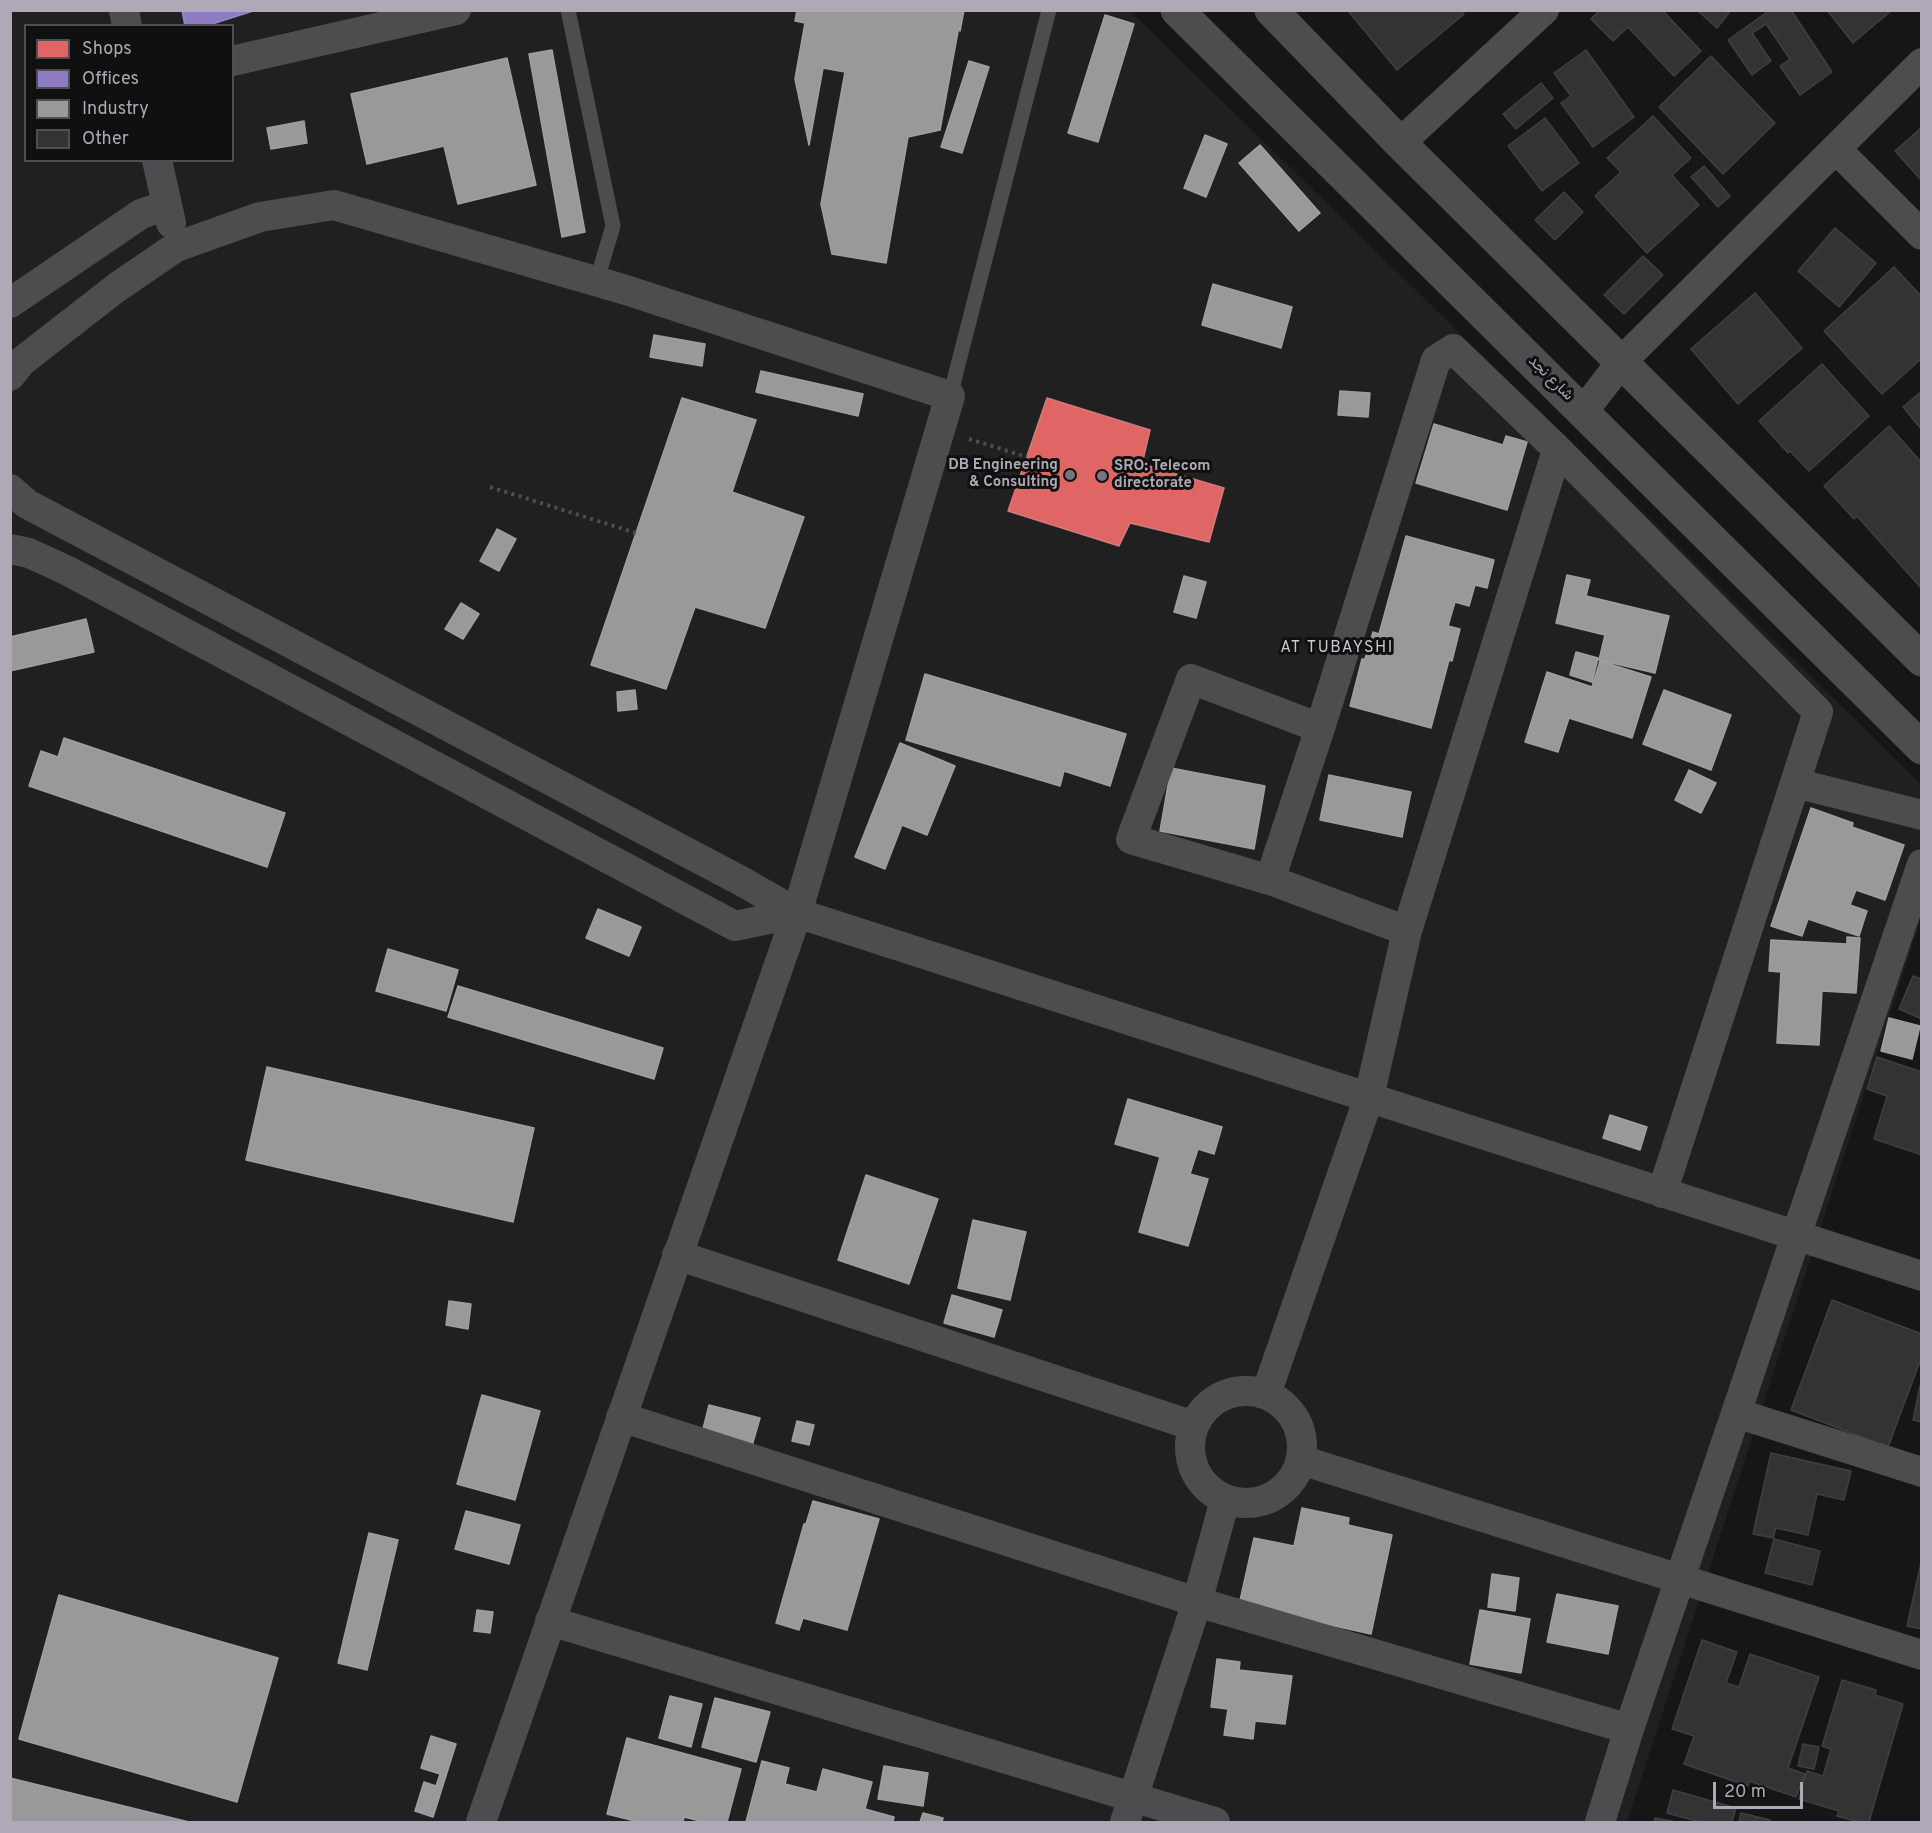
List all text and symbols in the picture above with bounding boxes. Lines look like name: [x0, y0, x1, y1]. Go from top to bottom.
legend: [24, 24, 234, 162]
text: Shops: [82, 38, 132, 61]
text: Offices: [82, 68, 139, 91]
text: Industry: [82, 98, 149, 121]
text: Other: [82, 128, 129, 151]
street label: شارع نجد: [1524, 353, 1576, 405]
place label: DB Engineering & Consulting: [948, 457, 1058, 492]
place label: SRO: Telecom directorate: [1114, 458, 1210, 493]
marker: DB Engineering & Consulting: [1063, 468, 1077, 482]
marker: SRO: Telecom directorate: [1095, 469, 1109, 483]
district label: AT TUBAYSHI: [1280, 639, 1394, 659]
scale bar: [1716, 1770, 1806, 1808]
text: 20 m: [1724, 1781, 1766, 1804]

